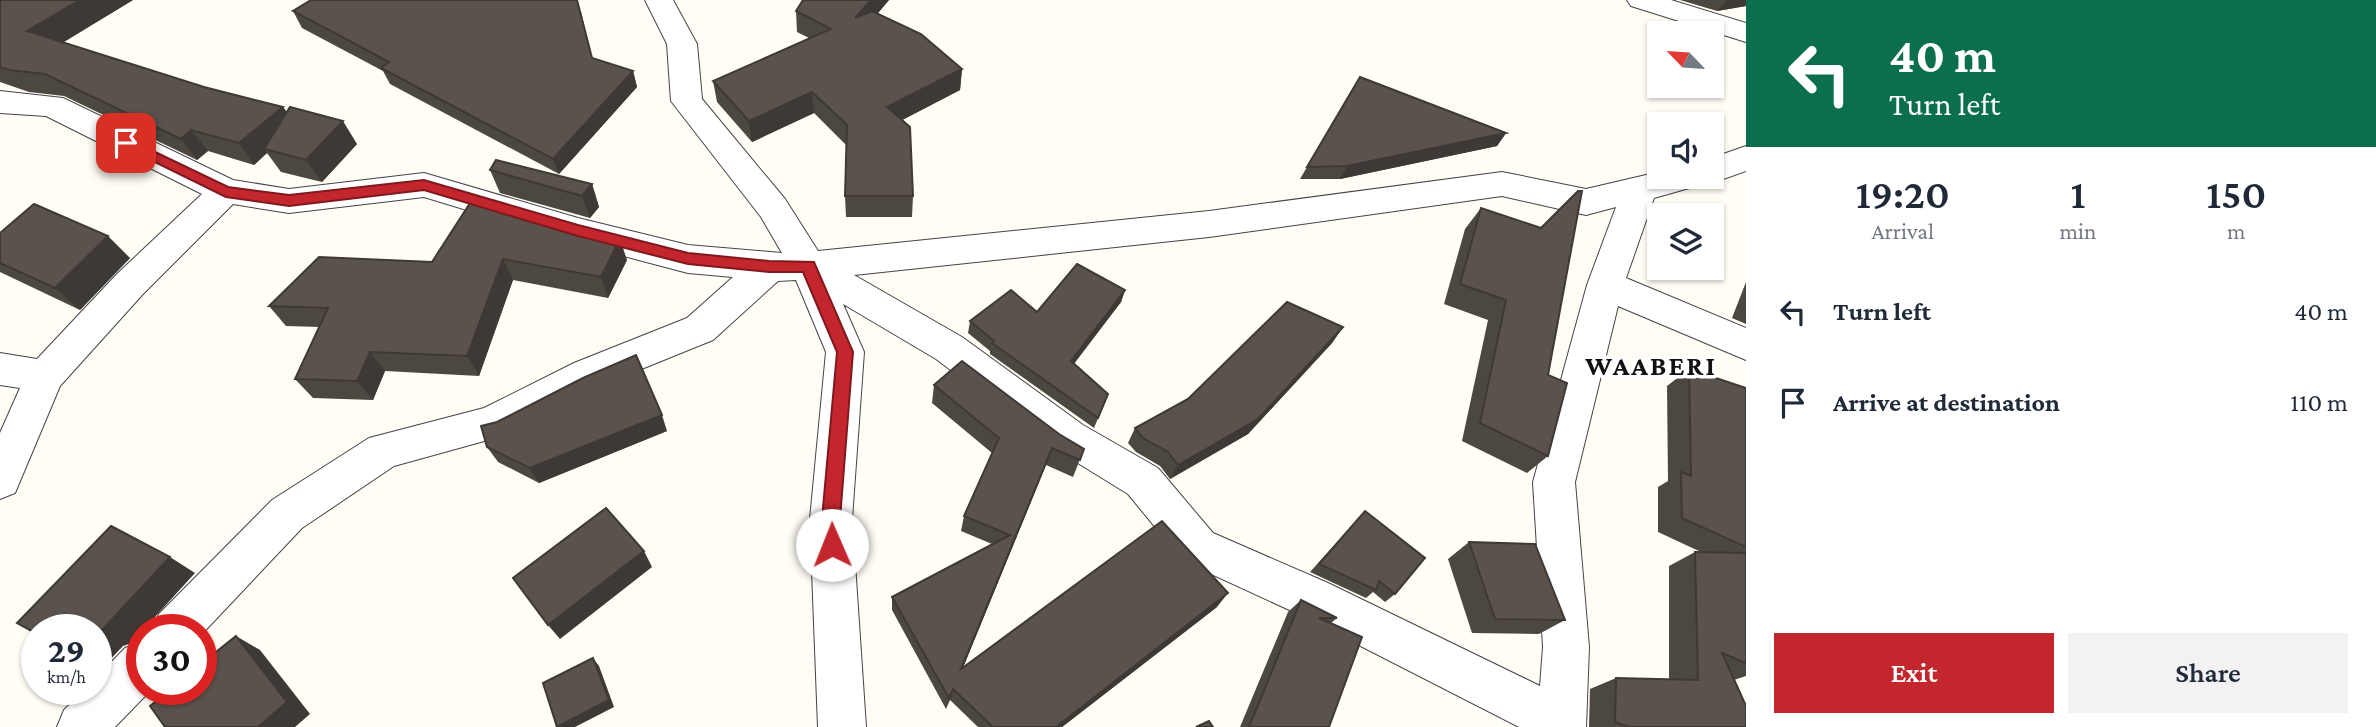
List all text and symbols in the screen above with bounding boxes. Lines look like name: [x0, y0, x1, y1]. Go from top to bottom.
north arrow: [1647, 21, 1724, 98]
map controls: [1647, 21, 1724, 280]
icon: left: [1774, 28, 1865, 119]
text: 40 m: [1889, 28, 1996, 83]
text: Turn left: [1889, 86, 2000, 122]
button: sound: [1647, 112, 1724, 189]
pin: [96, 113, 156, 173]
icon: arrive: [107, 124, 145, 162]
text: 19:20: [1856, 170, 1950, 217]
text: 1: [2070, 170, 2085, 217]
text: 150: [2206, 170, 2266, 217]
button: layers: [1647, 203, 1724, 280]
text: Arrival: [1871, 218, 1934, 244]
text: min: [2060, 218, 2096, 244]
text: m: [2227, 218, 2245, 244]
icon: left: [1774, 293, 1812, 331]
text: Turn left: [1833, 297, 1931, 326]
text: 40 m: [2294, 297, 2348, 326]
district label: WAABERI: [1584, 350, 1717, 381]
icon: arrive: [1774, 384, 1812, 422]
text: Arrive at destination: [1833, 388, 2060, 417]
text: 110 m: [2290, 388, 2348, 417]
position arrow: [795, 508, 869, 582]
speed limit sign: 30: [126, 614, 217, 705]
text: 29: [48, 631, 85, 670]
button: Exit: [1774, 633, 2054, 713]
button: Share: [2068, 633, 2348, 713]
text: km/h: [47, 667, 86, 687]

